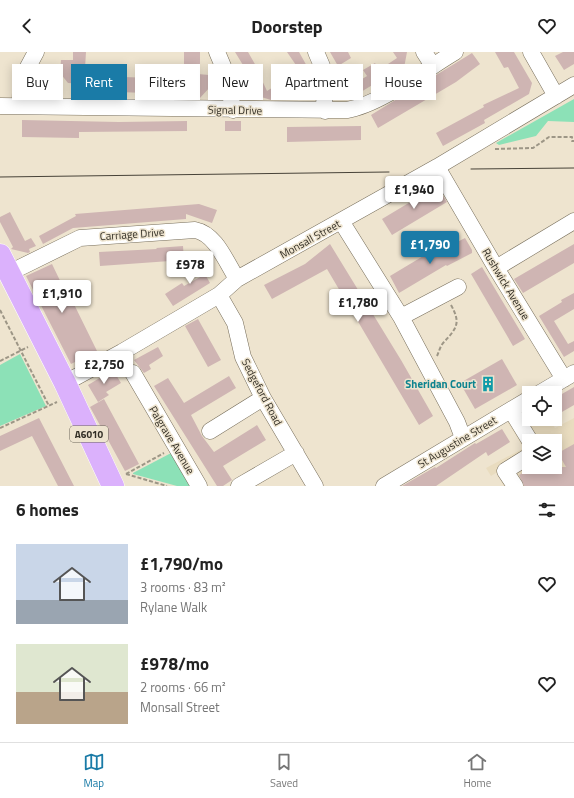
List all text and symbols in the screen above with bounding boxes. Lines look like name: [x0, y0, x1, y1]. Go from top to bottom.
text: Doorstep: [251, 13, 323, 40]
icon: back: [16, 15, 38, 37]
icon: heart: [536, 15, 558, 37]
chip: Buy: [12, 64, 63, 100]
chip: Rent: [71, 64, 127, 100]
chip: Filters: [135, 64, 200, 100]
chip: New: [208, 64, 263, 100]
chip: Apartment: [271, 64, 363, 100]
chip: House: [371, 64, 436, 100]
street label: Signal Drive: [208, 102, 263, 118]
pin: £1,940: [381, 176, 447, 210]
text: £1,940: [394, 179, 434, 199]
street label: Monsall Street: [277, 216, 343, 262]
street label: Carriage Drive: [99, 224, 165, 244]
pin: £1,790: [397, 231, 463, 265]
text: £1,790: [410, 234, 450, 254]
street label: Rushwick Avenue: [478, 245, 534, 323]
pin: £978: [166, 251, 214, 285]
text: £978: [175, 254, 205, 274]
pin: £1,910: [29, 280, 95, 314]
text: £1,910: [42, 283, 82, 303]
pin: £1,780: [325, 289, 391, 323]
text: £1,780: [338, 292, 378, 312]
pin: £2,750: [71, 351, 137, 385]
text: £2,750: [84, 354, 124, 374]
street label: Sedgeford Road: [238, 356, 286, 428]
building icon: Sheridan Court: [479, 375, 497, 393]
place label: Sheridan Court: [405, 376, 476, 392]
map controls: [522, 386, 562, 474]
button: locate: [522, 386, 562, 426]
street label: Palgrave Avenue: [145, 403, 199, 478]
street label: St Augustine Street: [414, 412, 500, 472]
road number: A6010: [70, 426, 108, 442]
button: layers: [522, 434, 562, 474]
text: 6 homes: [16, 497, 79, 523]
icon: filters: [536, 499, 558, 521]
text: £1,790/mo: [140, 551, 223, 577]
icon: home: [48, 560, 96, 608]
icon: heart: [536, 573, 558, 595]
text: 3 rooms · 83 m²: [140, 577, 226, 597]
text: Rylane Walk: [140, 597, 207, 617]
text: £978/mo: [140, 651, 209, 677]
icon: home: [48, 660, 96, 708]
icon: heart: [536, 673, 558, 695]
text: 2 rooms · 66 m²: [140, 677, 226, 697]
text: Monsall Street: [140, 697, 220, 717]
tab: Map: [83, 751, 105, 791]
tab: Saved: [270, 751, 298, 791]
tab: Home: [463, 751, 491, 791]

